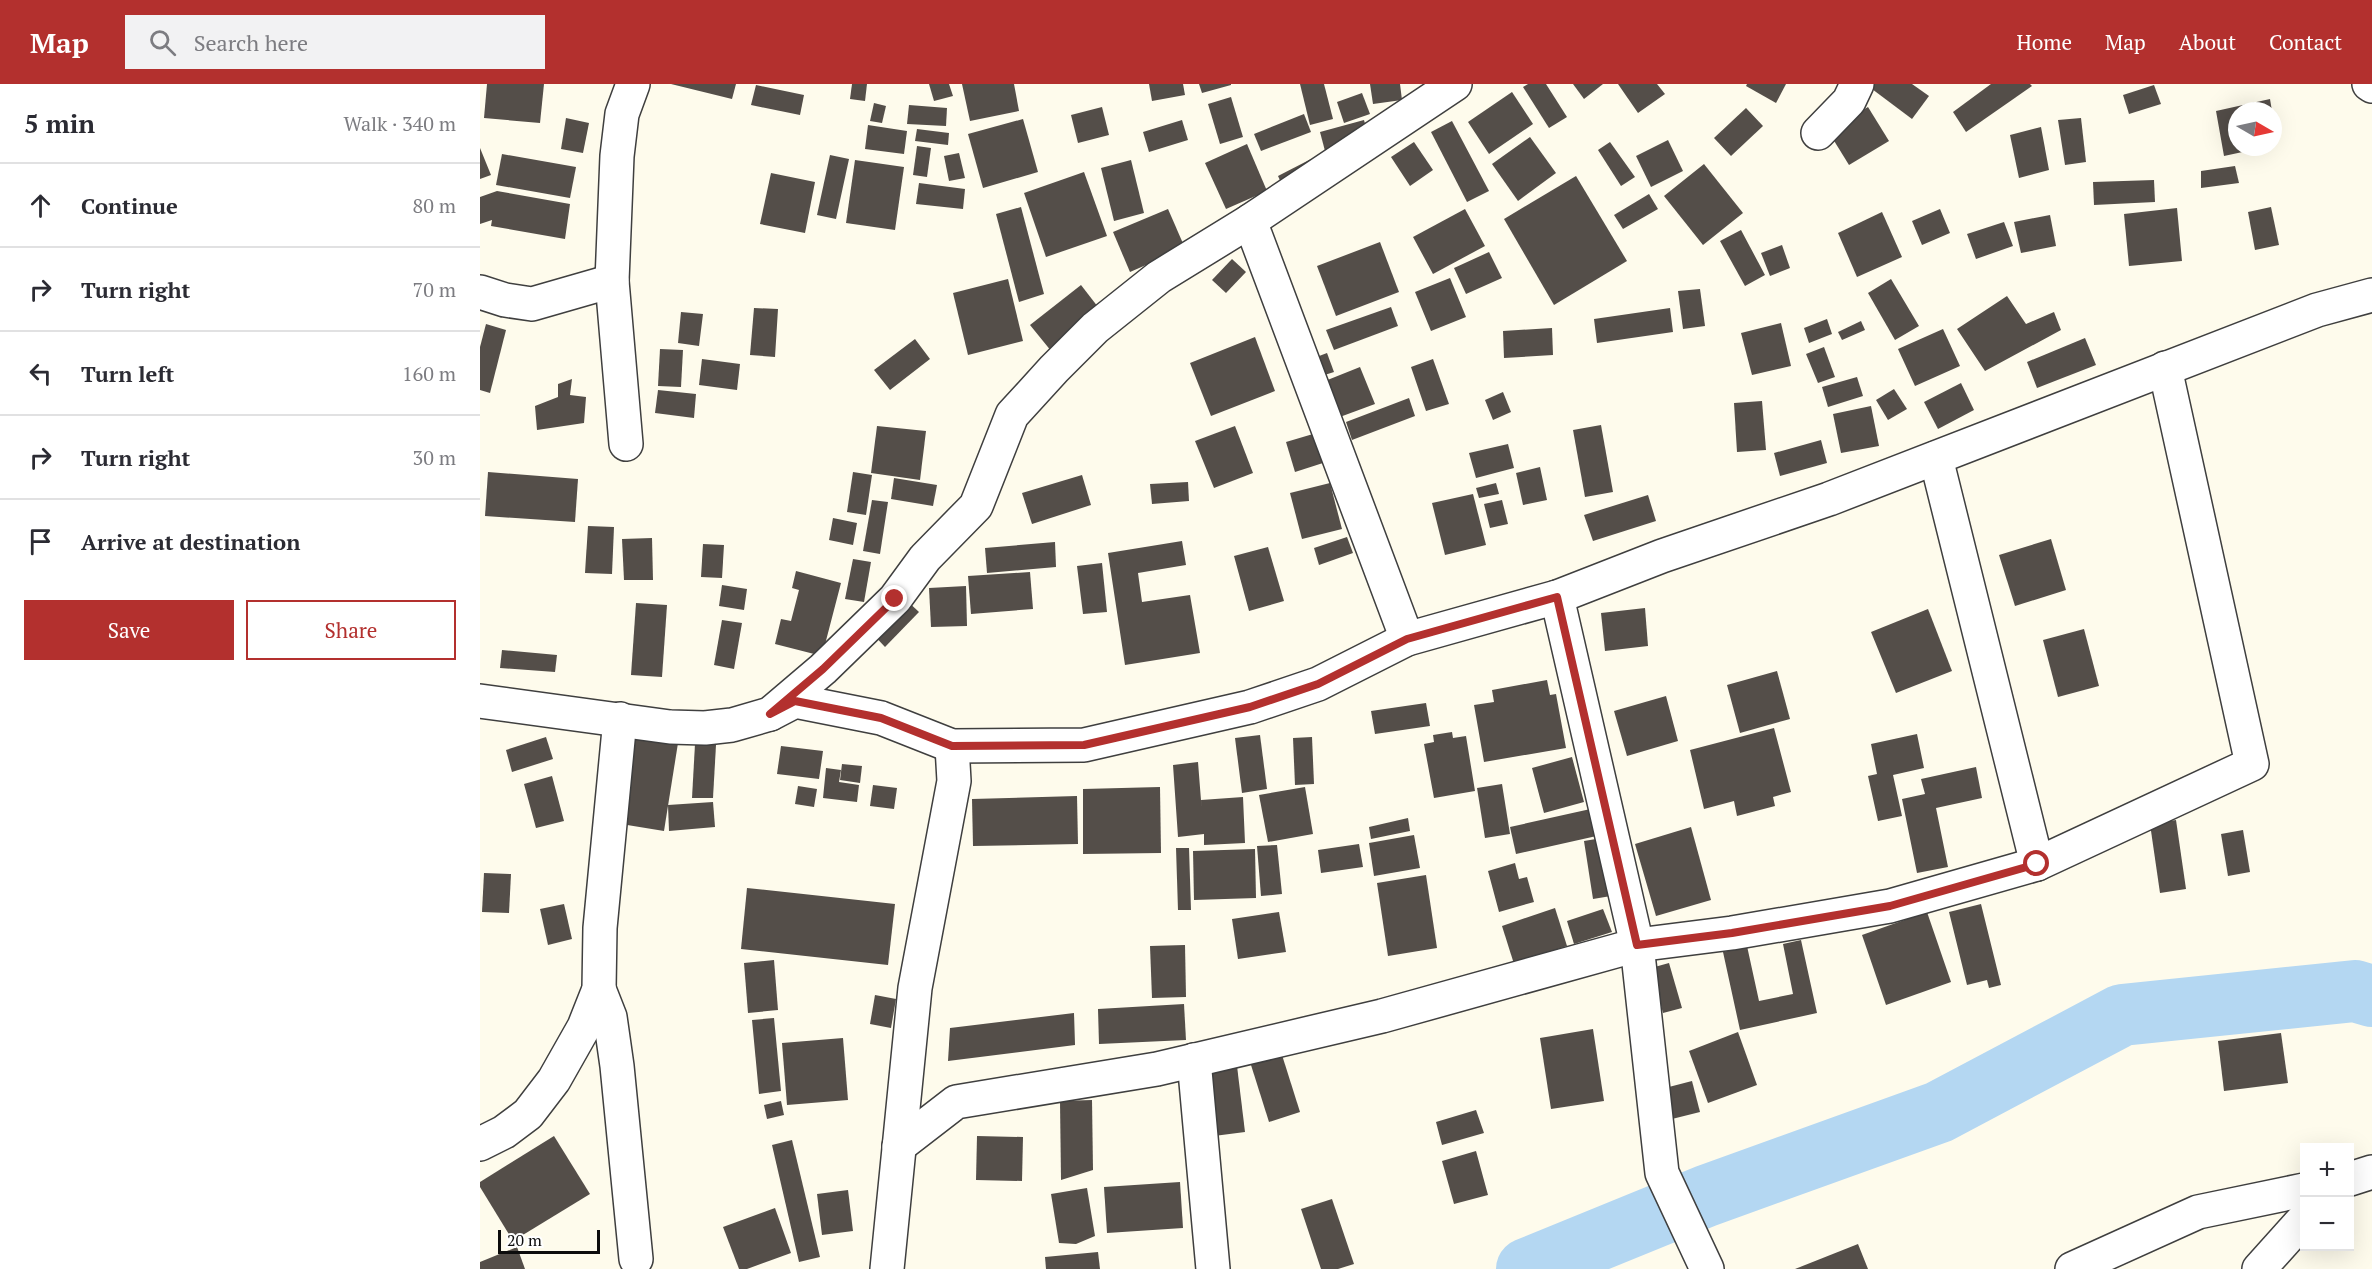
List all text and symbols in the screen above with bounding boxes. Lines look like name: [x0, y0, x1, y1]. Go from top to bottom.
search box: [125, 15, 545, 69]
text: Map: [30, 24, 89, 61]
icon: search: [146, 26, 179, 59]
text: Search here: [194, 28, 308, 57]
text: Home: [2016, 28, 2072, 56]
text: Map: [2105, 28, 2146, 56]
text: About: [2179, 28, 2236, 56]
text: Contact: [2269, 28, 2342, 56]
north arrow: [2228, 102, 2282, 156]
text: 5 min: [24, 106, 95, 140]
text: Walk · 340 m: [344, 110, 456, 137]
icon: ahead: [24, 189, 57, 222]
text: Continue: [81, 191, 178, 220]
text: 80 m: [413, 192, 456, 219]
icon: right: [24, 273, 57, 306]
text: Turn right: [81, 275, 190, 304]
text: 70 m: [413, 276, 456, 303]
icon: left: [24, 357, 57, 390]
text: Turn left: [81, 359, 174, 388]
text: 160 m: [402, 360, 456, 387]
icon: right: [24, 441, 57, 474]
text: Turn right: [81, 443, 190, 472]
text: 30 m: [413, 444, 456, 471]
icon: arrive: [24, 525, 57, 558]
text: Arrive at destination: [81, 527, 300, 556]
route end: [881, 585, 907, 611]
button: Save: [24, 600, 234, 660]
button: Share: [246, 600, 456, 660]
route start: [2023, 850, 2049, 876]
map controls: [2300, 1143, 2354, 1251]
button: +: [2300, 1143, 2354, 1197]
button: −: [2300, 1197, 2354, 1251]
scale bar: [498, 1227, 600, 1254]
text: 20 m: [507, 1229, 542, 1251]

